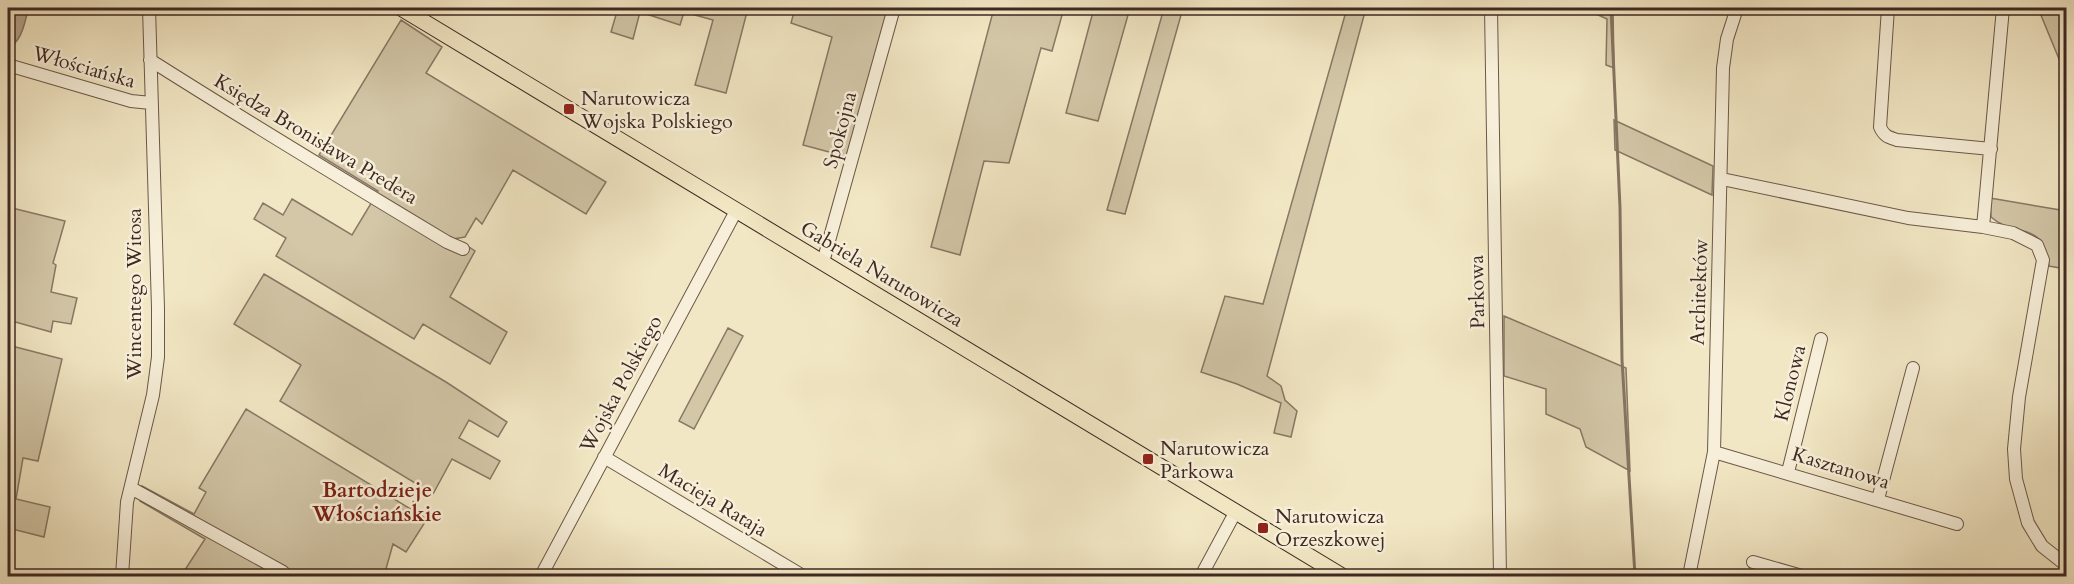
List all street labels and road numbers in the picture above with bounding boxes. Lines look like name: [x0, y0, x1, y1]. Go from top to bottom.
street label: Włościańska: [28, 39, 139, 95]
street label: Księdza Bronisława Predera: [209, 67, 423, 211]
street label: Spokojna: [817, 88, 863, 171]
street label: Wincentego Witosa: [121, 208, 148, 381]
street label: Gabriela Narutowicza: [795, 215, 969, 334]
street label: Architektów: [1684, 238, 1714, 346]
street label: Parkowa: [1463, 254, 1491, 329]
street label: Wojska Polskiego: [573, 310, 669, 458]
street label: Klonowa: [1768, 342, 1813, 424]
street label: Kasztanowa: [1789, 440, 1894, 496]
street label: Macieja Rataja: [653, 457, 773, 543]

